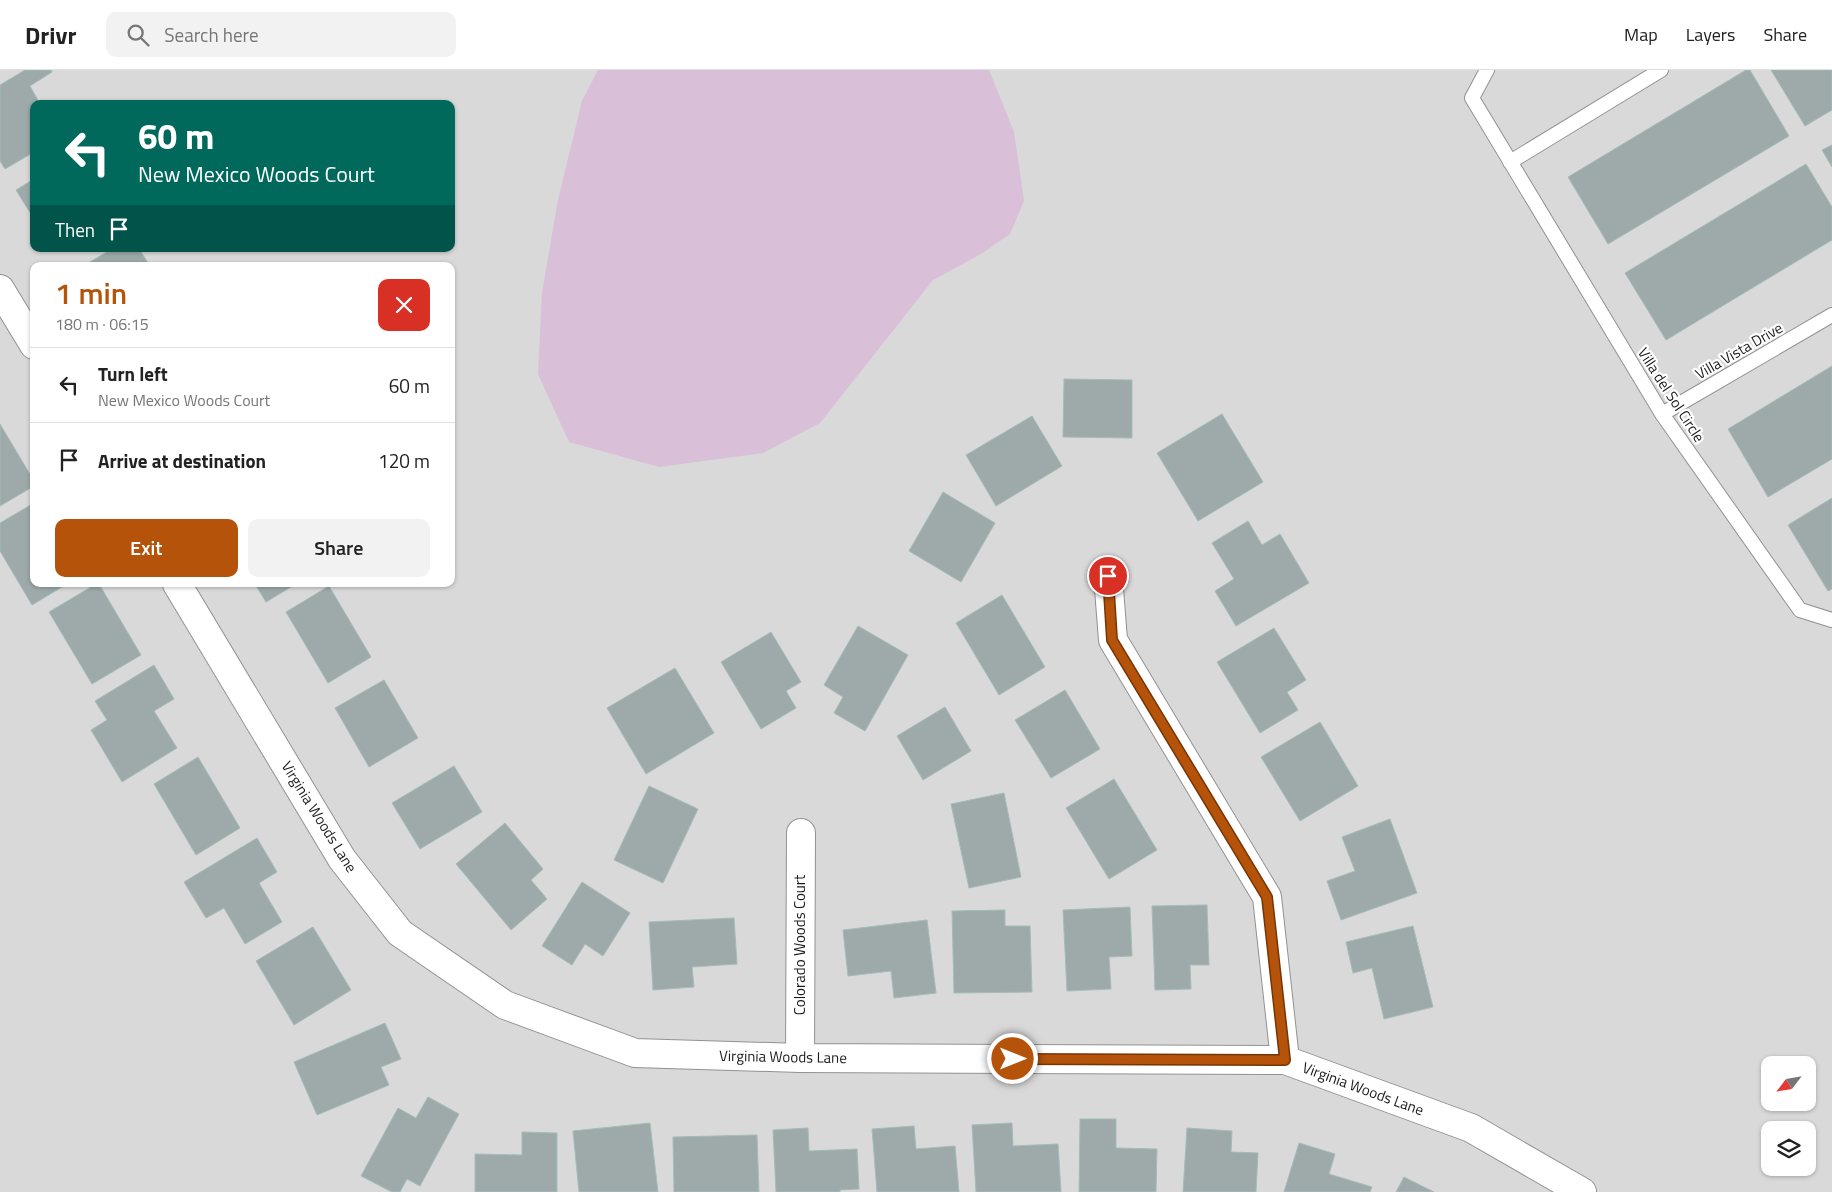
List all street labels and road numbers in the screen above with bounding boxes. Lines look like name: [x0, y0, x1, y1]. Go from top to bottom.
street label: Villa Vista Drive: [1691, 316, 1787, 385]
street label: Villa del Sol Circle: [1632, 343, 1711, 447]
street label: Virginia Woods Lane: [276, 757, 363, 877]
street label: Colorado Woods Court: [788, 874, 811, 1015]
street label: Virginia Woods Lane: [719, 1044, 847, 1069]
street label: Virginia Woods Lane: [1299, 1056, 1427, 1121]

